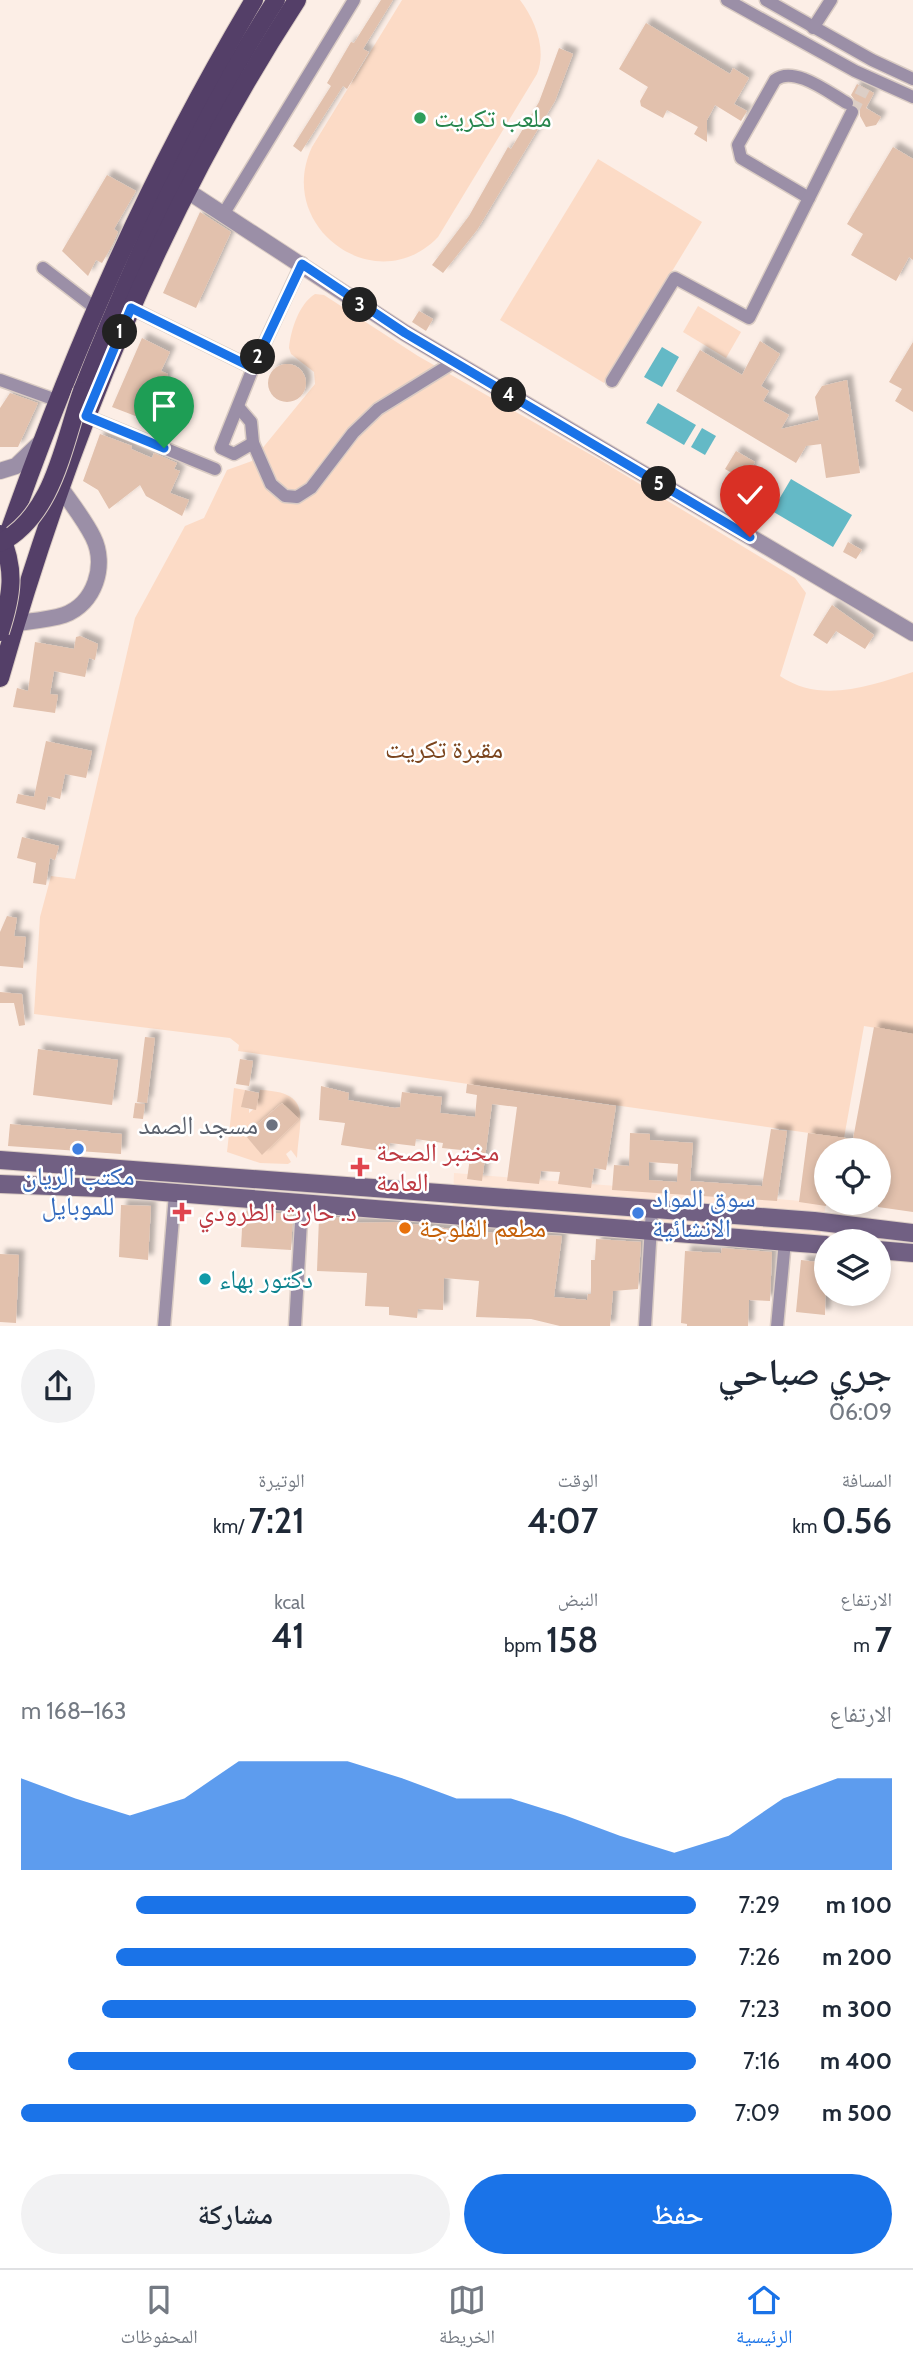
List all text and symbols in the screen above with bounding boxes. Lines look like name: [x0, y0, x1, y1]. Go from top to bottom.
place label: ملعب تكريت: [434, 102, 552, 134]
marker: ملعب تكريت: [412, 110, 428, 126]
pin: 3: [342, 288, 378, 322]
text: 3: [354, 293, 365, 316]
pin: 1: [102, 314, 138, 350]
text: 1: [116, 320, 123, 343]
pin: 2: [240, 340, 276, 374]
text: 2: [252, 345, 263, 368]
pin: [134, 376, 194, 448]
pin: 4: [491, 378, 526, 412]
text: 4: [503, 383, 514, 406]
icon: arrive: [145, 387, 183, 425]
pin: [720, 465, 780, 537]
pin: 5: [642, 466, 676, 502]
text: 5: [653, 472, 664, 495]
icon: check: [731, 476, 769, 514]
park label: مقبرة تكريت: [385, 733, 503, 765]
place label: مسجد الصمد: [138, 1109, 258, 1141]
marker: مسجد الصمد: [264, 1117, 280, 1133]
place label: مختبر الصحة العامة: [376, 1136, 499, 1198]
map controls: [814, 1138, 891, 1306]
button: locate: [814, 1138, 891, 1215]
marker: مكتب الريان للموبايل: [70, 1141, 86, 1157]
marker: مختبر الصحة العامة: [350, 1157, 370, 1177]
place label: مكتب الريان للموبايل: [21, 1160, 135, 1222]
place label: سوق المواد الانشائية: [652, 1182, 756, 1244]
place label: د. حارث الطرودي: [198, 1196, 357, 1233]
marker: د. حارث الطرودي: [172, 1202, 192, 1222]
marker: سوق المواد الانشائية: [630, 1205, 646, 1221]
place label: مطعم الفلوجة: [419, 1212, 546, 1245]
marker: مطعم الفلوجة: [397, 1220, 413, 1236]
button: layers: [814, 1229, 891, 1306]
place label: دكتور بهاء: [219, 1263, 313, 1295]
marker: دكتور بهاء: [197, 1271, 213, 1287]
text: جري صباحي: [718, 1348, 892, 1395]
button: share: [21, 1349, 95, 1423]
text: 06:09: [829, 1398, 892, 1426]
text: الوتيرة: [258, 1469, 305, 1492]
text: الوقت: [557, 1469, 598, 1492]
text: المسافة: [842, 1469, 892, 1492]
text: 7:21: [248, 1499, 305, 1542]
text: 4:07: [527, 1499, 598, 1542]
text: 0.56: [822, 1499, 892, 1542]
text: /km: [213, 1515, 248, 1538]
text: km: [792, 1515, 822, 1538]
text: النبض: [558, 1588, 598, 1611]
text: الارتفاع: [840, 1588, 892, 1611]
text: kcal: [274, 1591, 305, 1614]
text: 41: [271, 1614, 305, 1657]
text: 158: [546, 1618, 598, 1661]
text: 7: [874, 1618, 892, 1661]
text: bpm: [504, 1634, 546, 1657]
text: m: [853, 1634, 874, 1657]
text: 163–168 m: [21, 1697, 126, 1725]
text: الارتفاع: [829, 1700, 892, 1728]
text: 7:29: [739, 1891, 780, 1919]
text: 100 m: [826, 1891, 892, 1919]
text: 7:26: [739, 1943, 780, 1971]
text: 200 m: [822, 1943, 892, 1971]
text: 7:23: [739, 1995, 780, 2023]
text: 300 m: [822, 1995, 892, 2023]
text: 7:16: [743, 2047, 780, 2075]
text: 400 m: [820, 2047, 892, 2075]
text: 7:09: [735, 2099, 780, 2127]
text: 500 m: [822, 2099, 892, 2127]
button: مشاركة: [21, 2174, 450, 2254]
button: حفظ: [464, 2174, 892, 2254]
tab: المحفوظات: [121, 2281, 198, 2355]
tab: الخريطة: [439, 2281, 495, 2355]
tab: الرئيسية: [736, 2281, 792, 2355]

